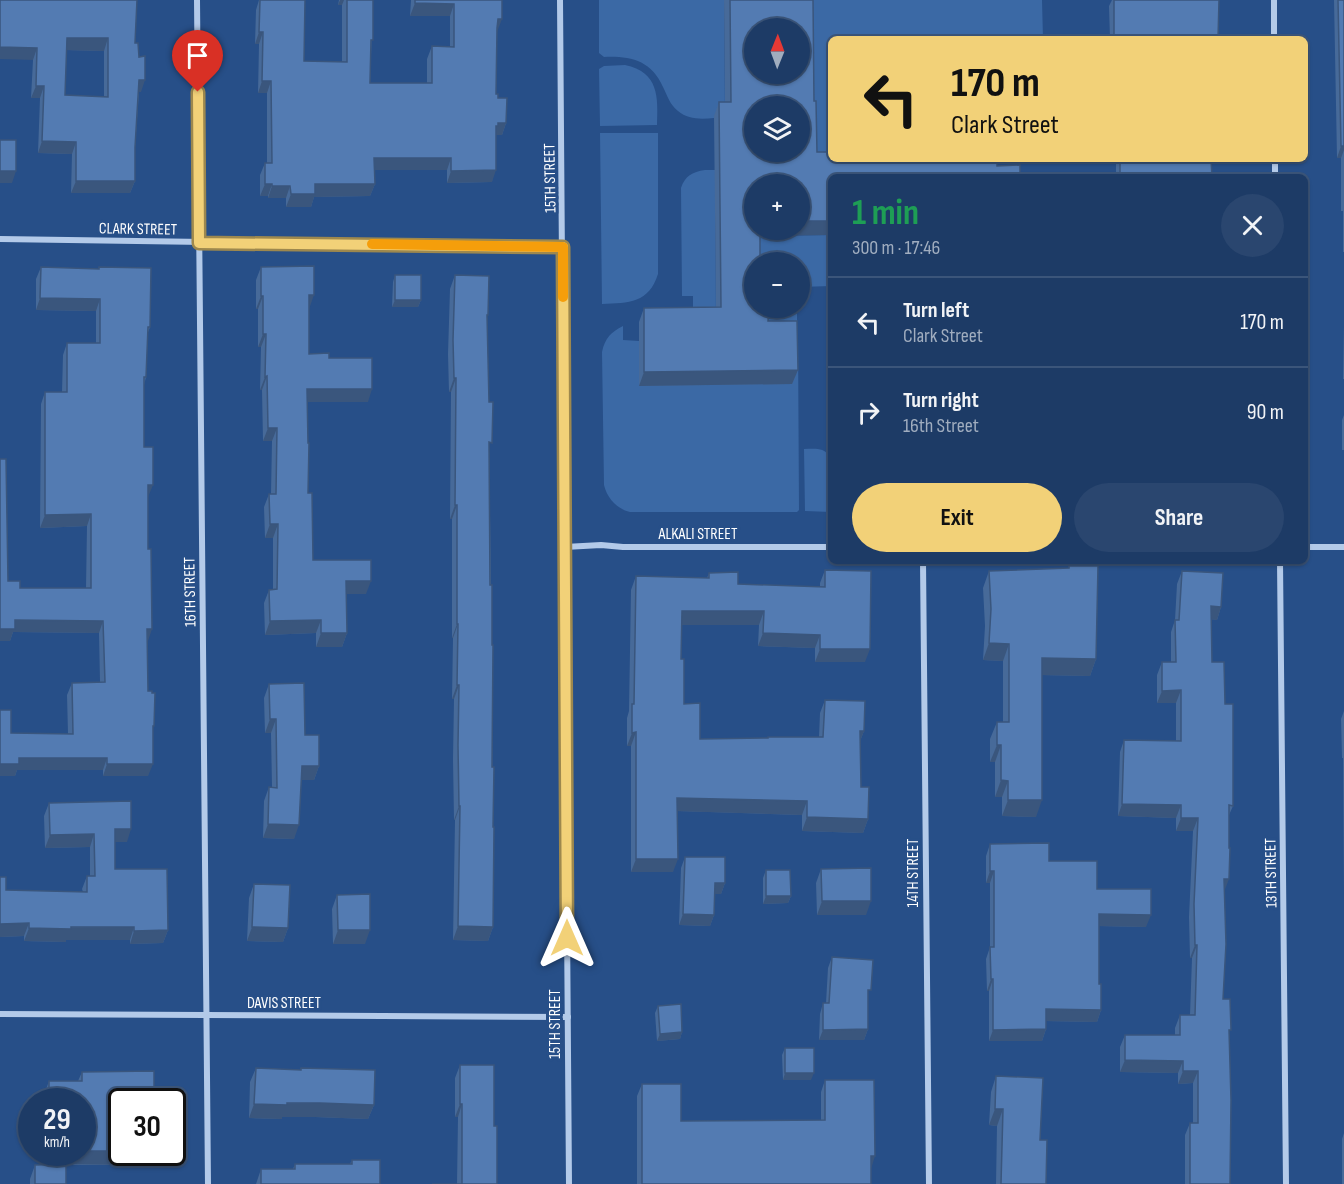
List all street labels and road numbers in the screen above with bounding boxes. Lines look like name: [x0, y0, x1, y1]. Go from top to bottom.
street label: 15TH STREET: [540, 143, 561, 213]
street label: CLARK STREET: [99, 219, 178, 240]
street label: ALKALI STREET: [658, 525, 738, 544]
street label: 16TH STREET: [180, 556, 201, 627]
street label: 13TH STREET: [1261, 837, 1282, 908]
street label: 14TH STREET: [904, 838, 923, 907]
street label: 15TH STREET: [546, 989, 565, 1059]
street label: DAVIS STREET: [247, 994, 322, 1013]

